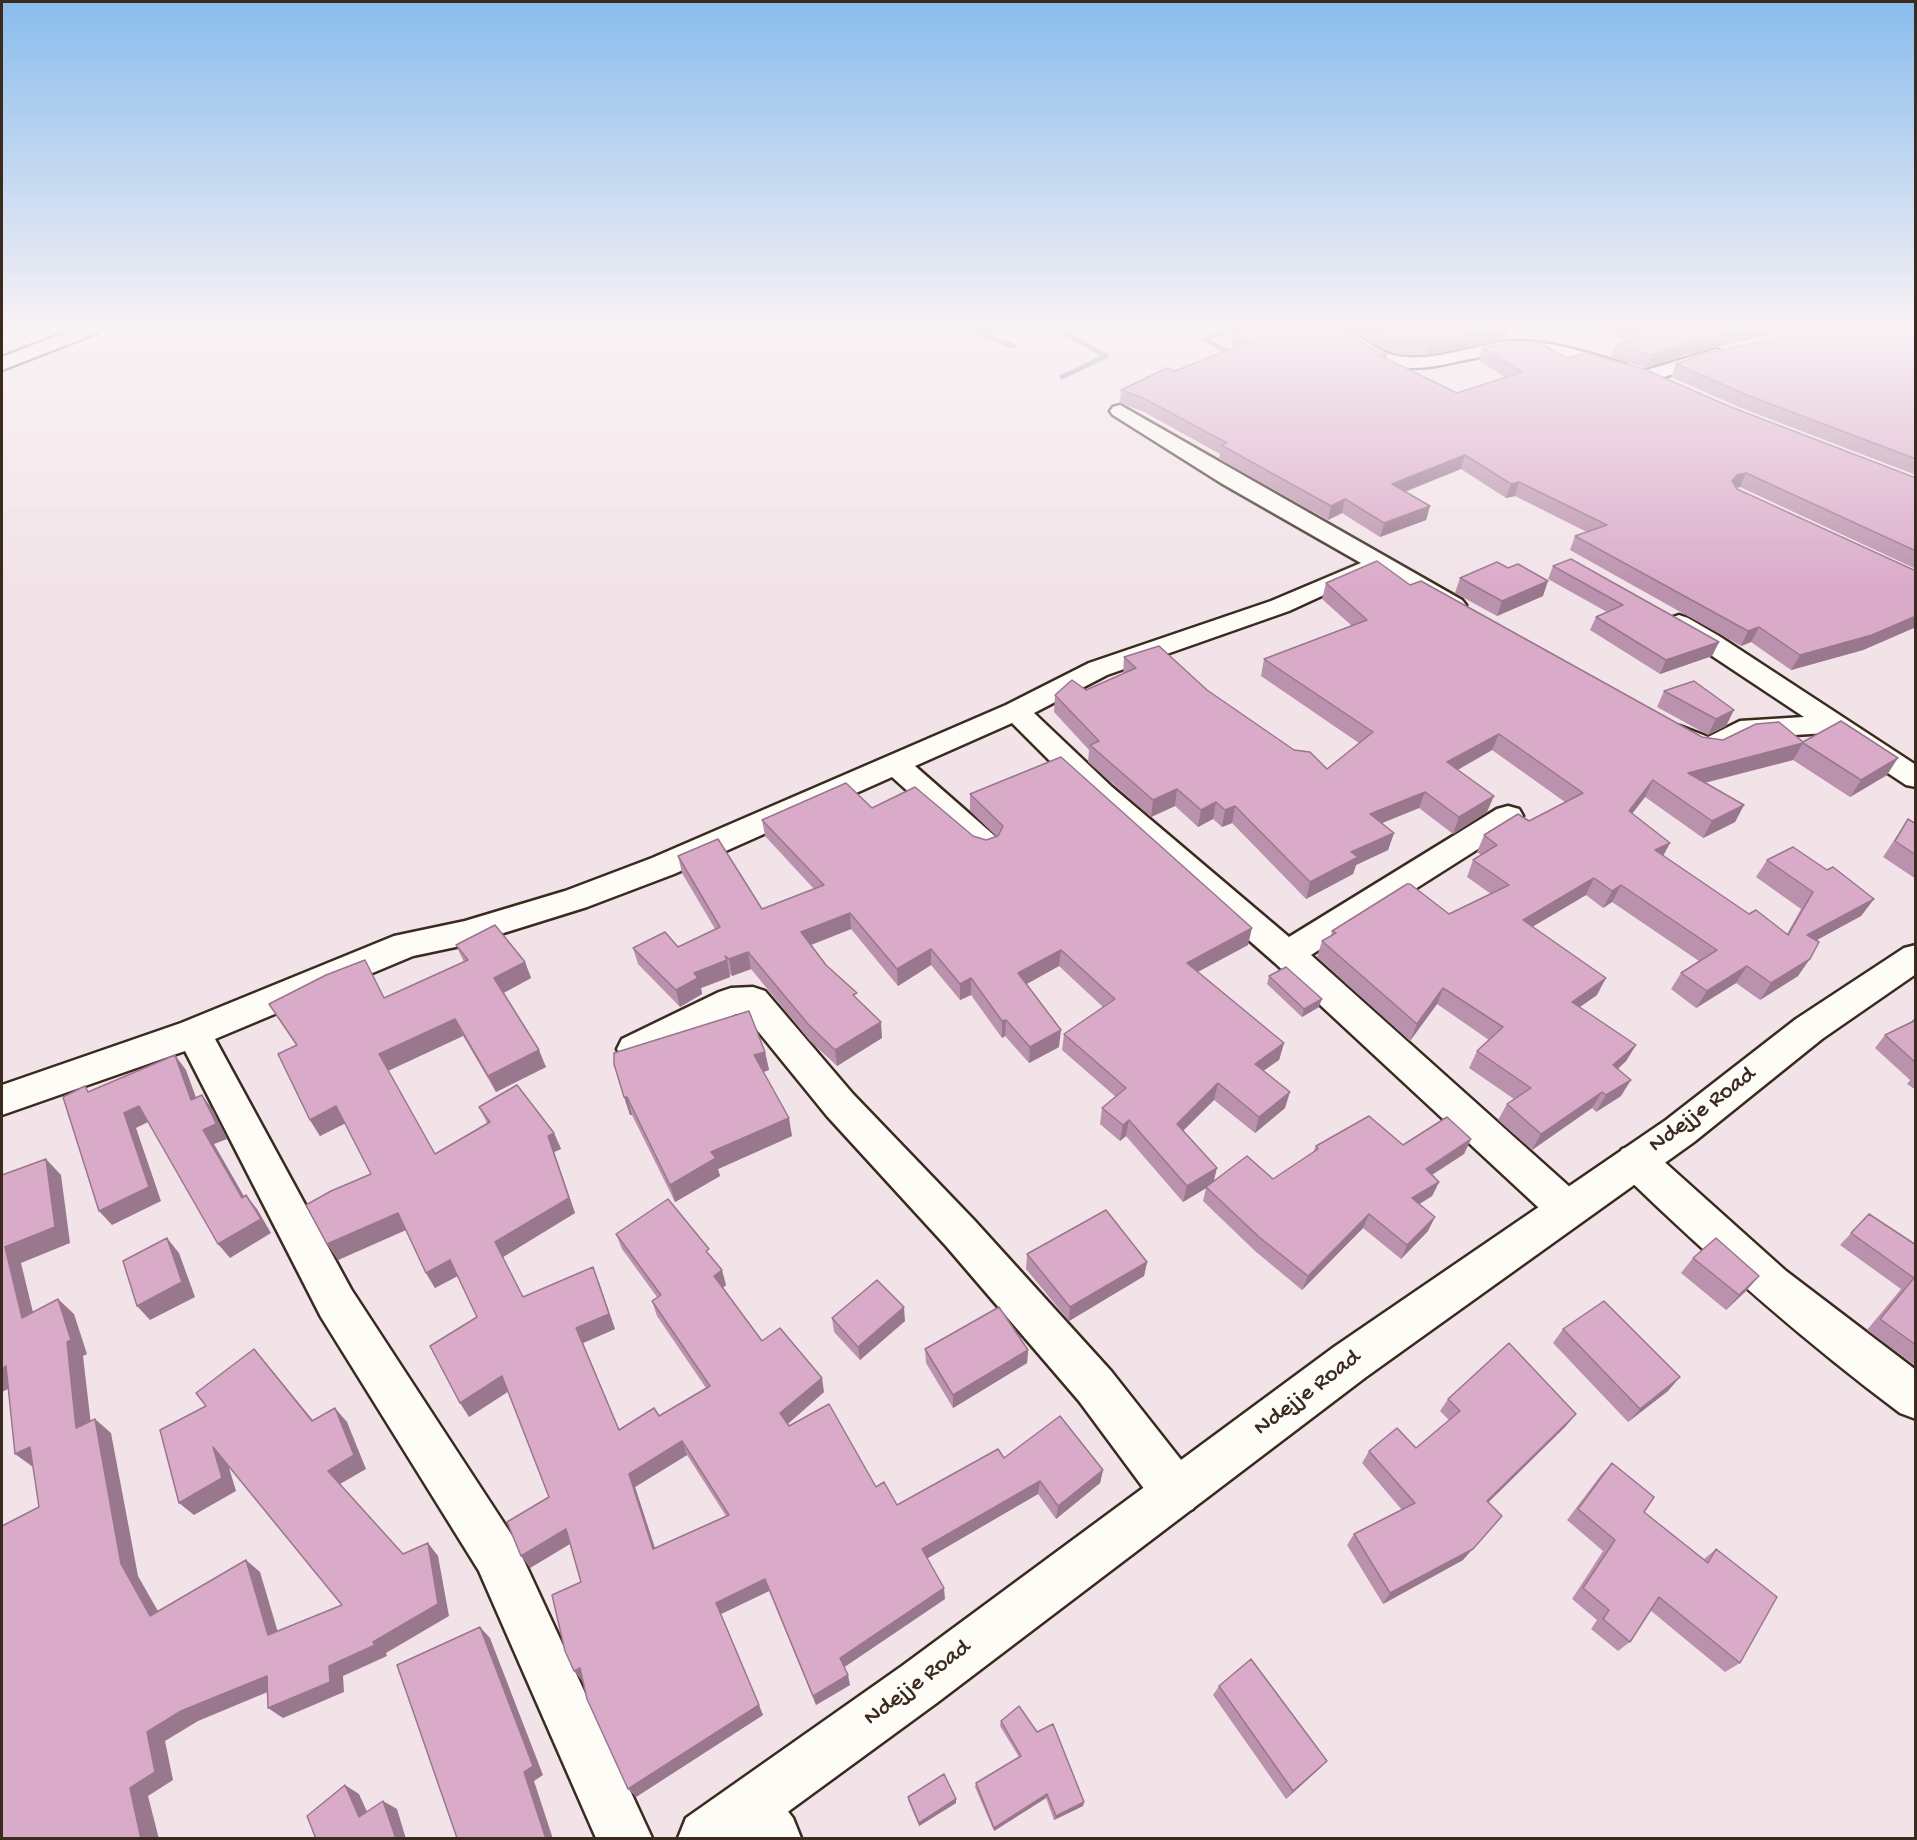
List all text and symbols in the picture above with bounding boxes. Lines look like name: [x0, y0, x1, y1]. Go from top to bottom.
street label: Ndejje Road: [1644, 1061, 1762, 1161]
street label: Ndejje Road: [1249, 1344, 1367, 1444]
street label: Ndejje Road: [859, 1634, 977, 1734]

